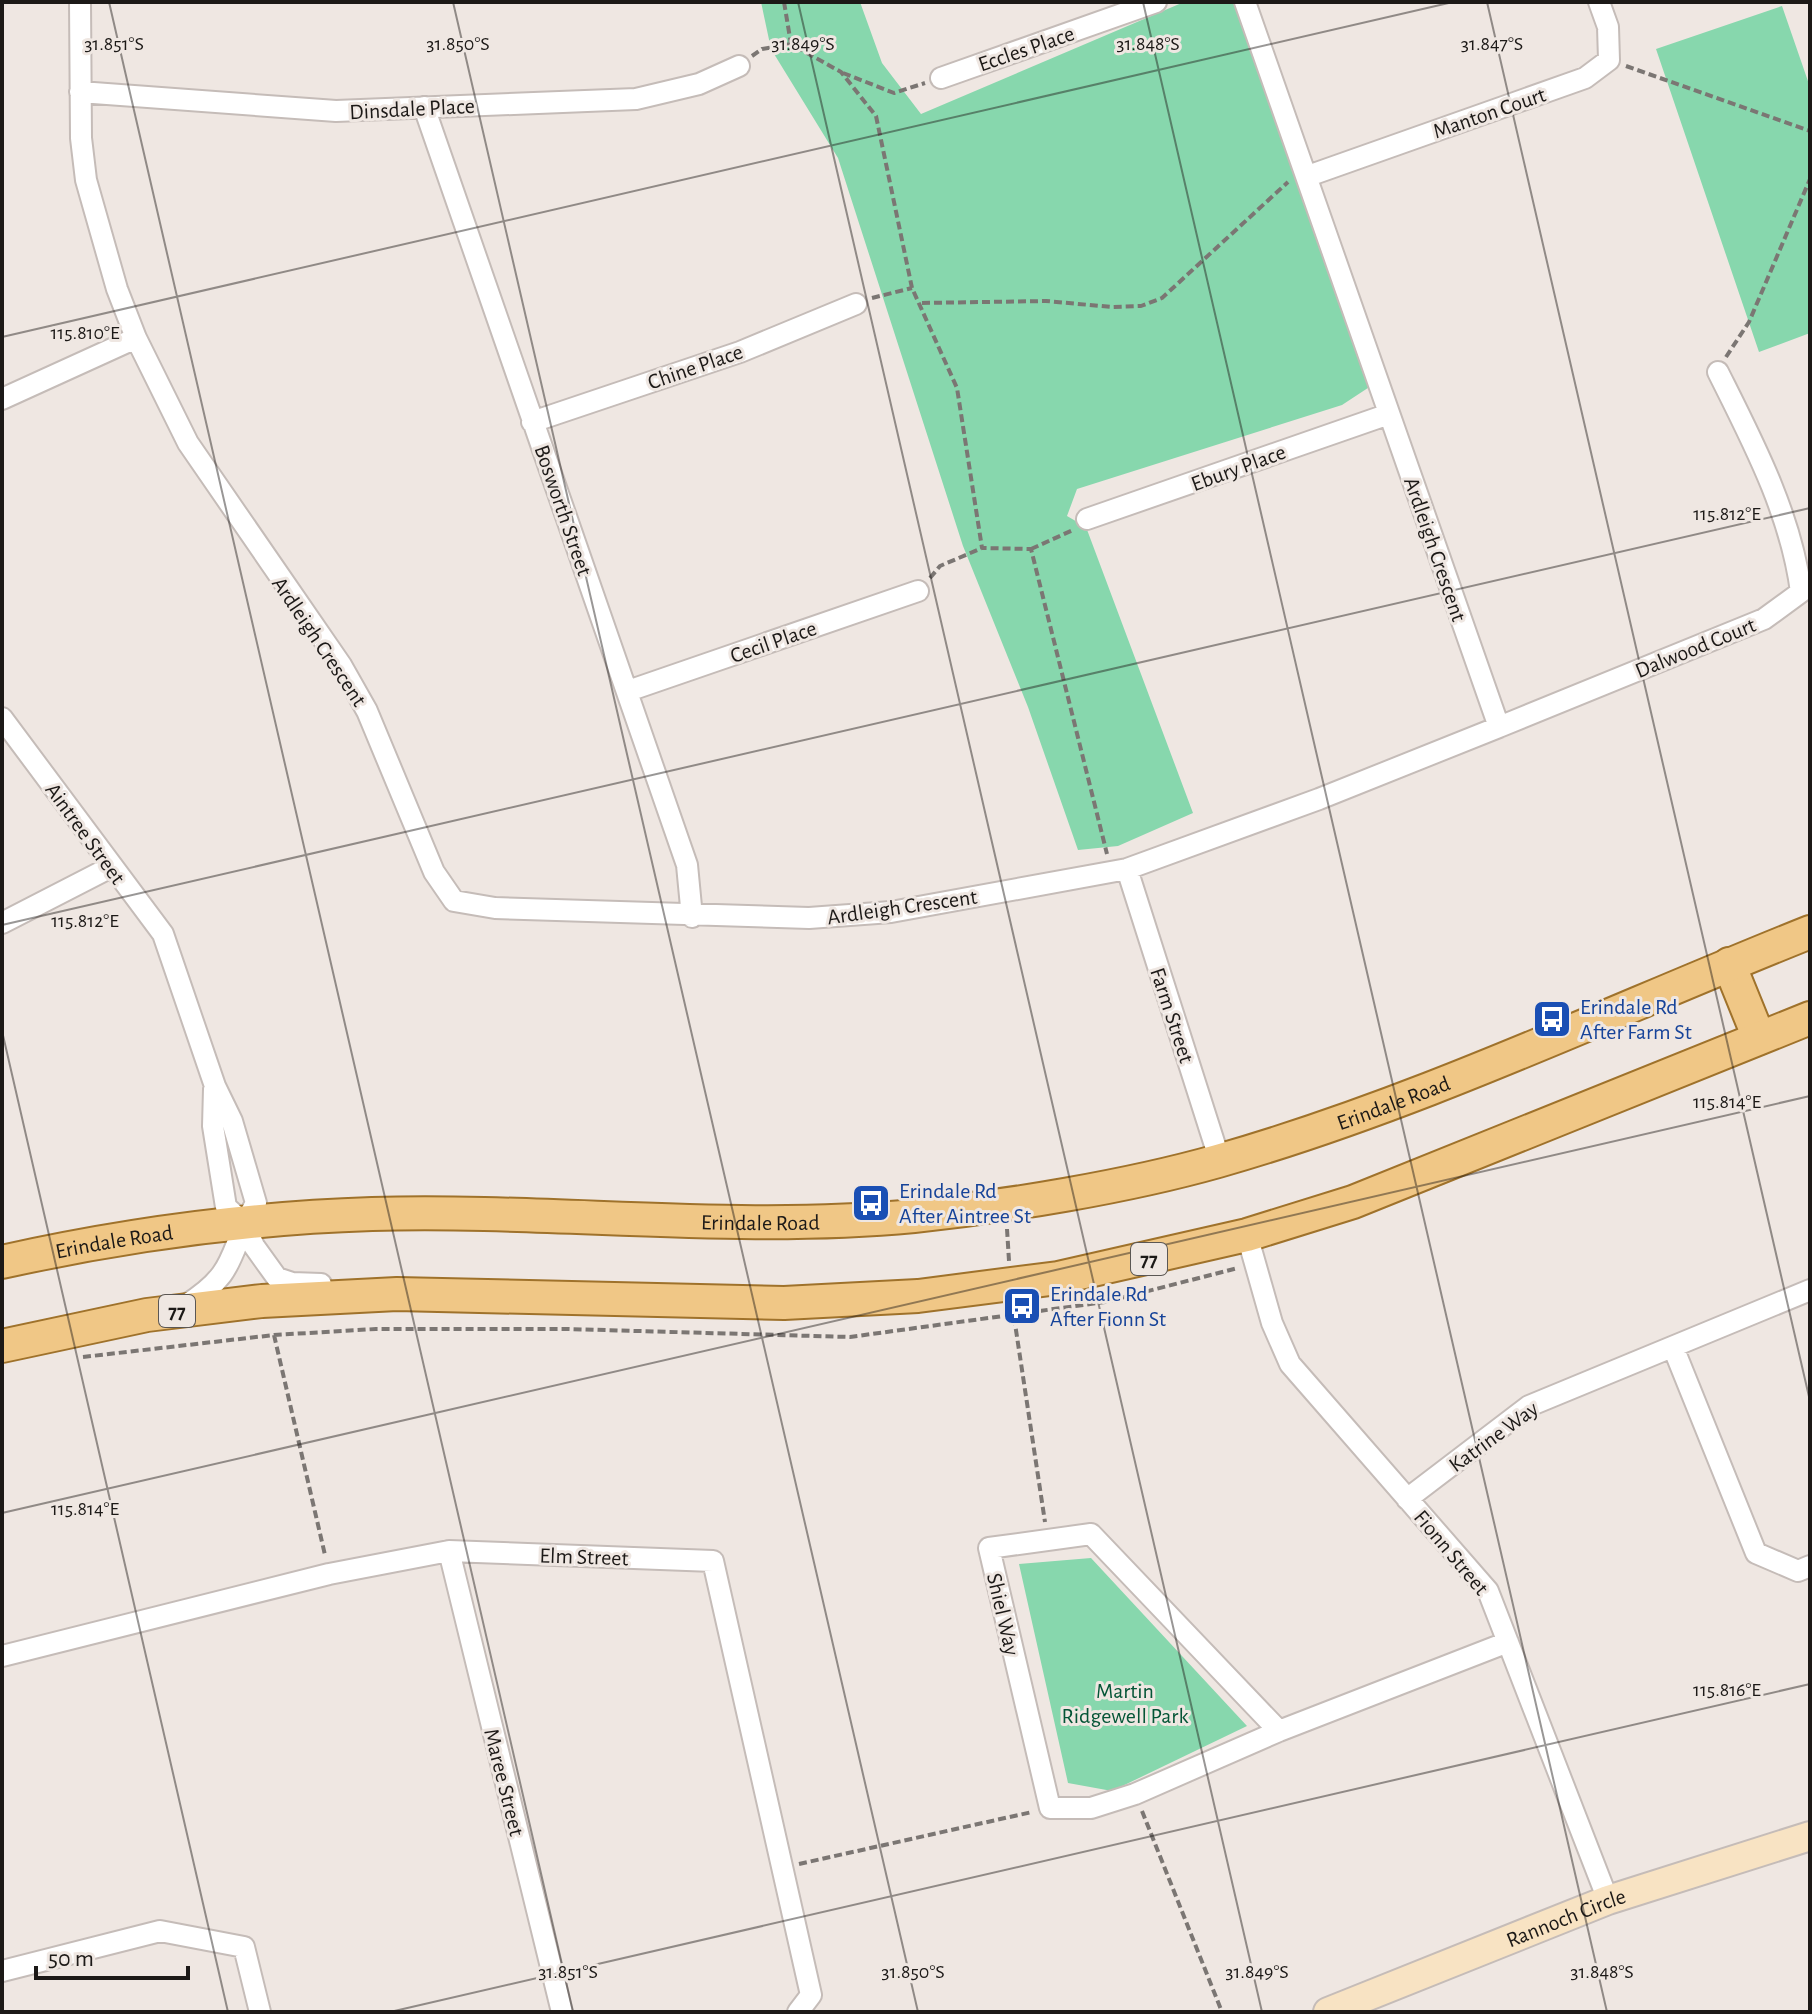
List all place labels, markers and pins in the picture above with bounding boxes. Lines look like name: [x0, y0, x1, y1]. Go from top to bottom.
place label: Erindale Rd After Farm St: [1580, 996, 1692, 1043]
bus stop icon: Erindale Rd After Farm St: [1531, 998, 1573, 1040]
place label: Erindale Rd After Aintree St: [899, 1180, 1031, 1227]
bus stop icon: Erindale Rd After Aintree St: [850, 1182, 892, 1224]
place label: Erindale Rd After Fionn St: [1050, 1283, 1166, 1330]
bus stop icon: Erindale Rd After Fionn St: [1001, 1285, 1043, 1327]

